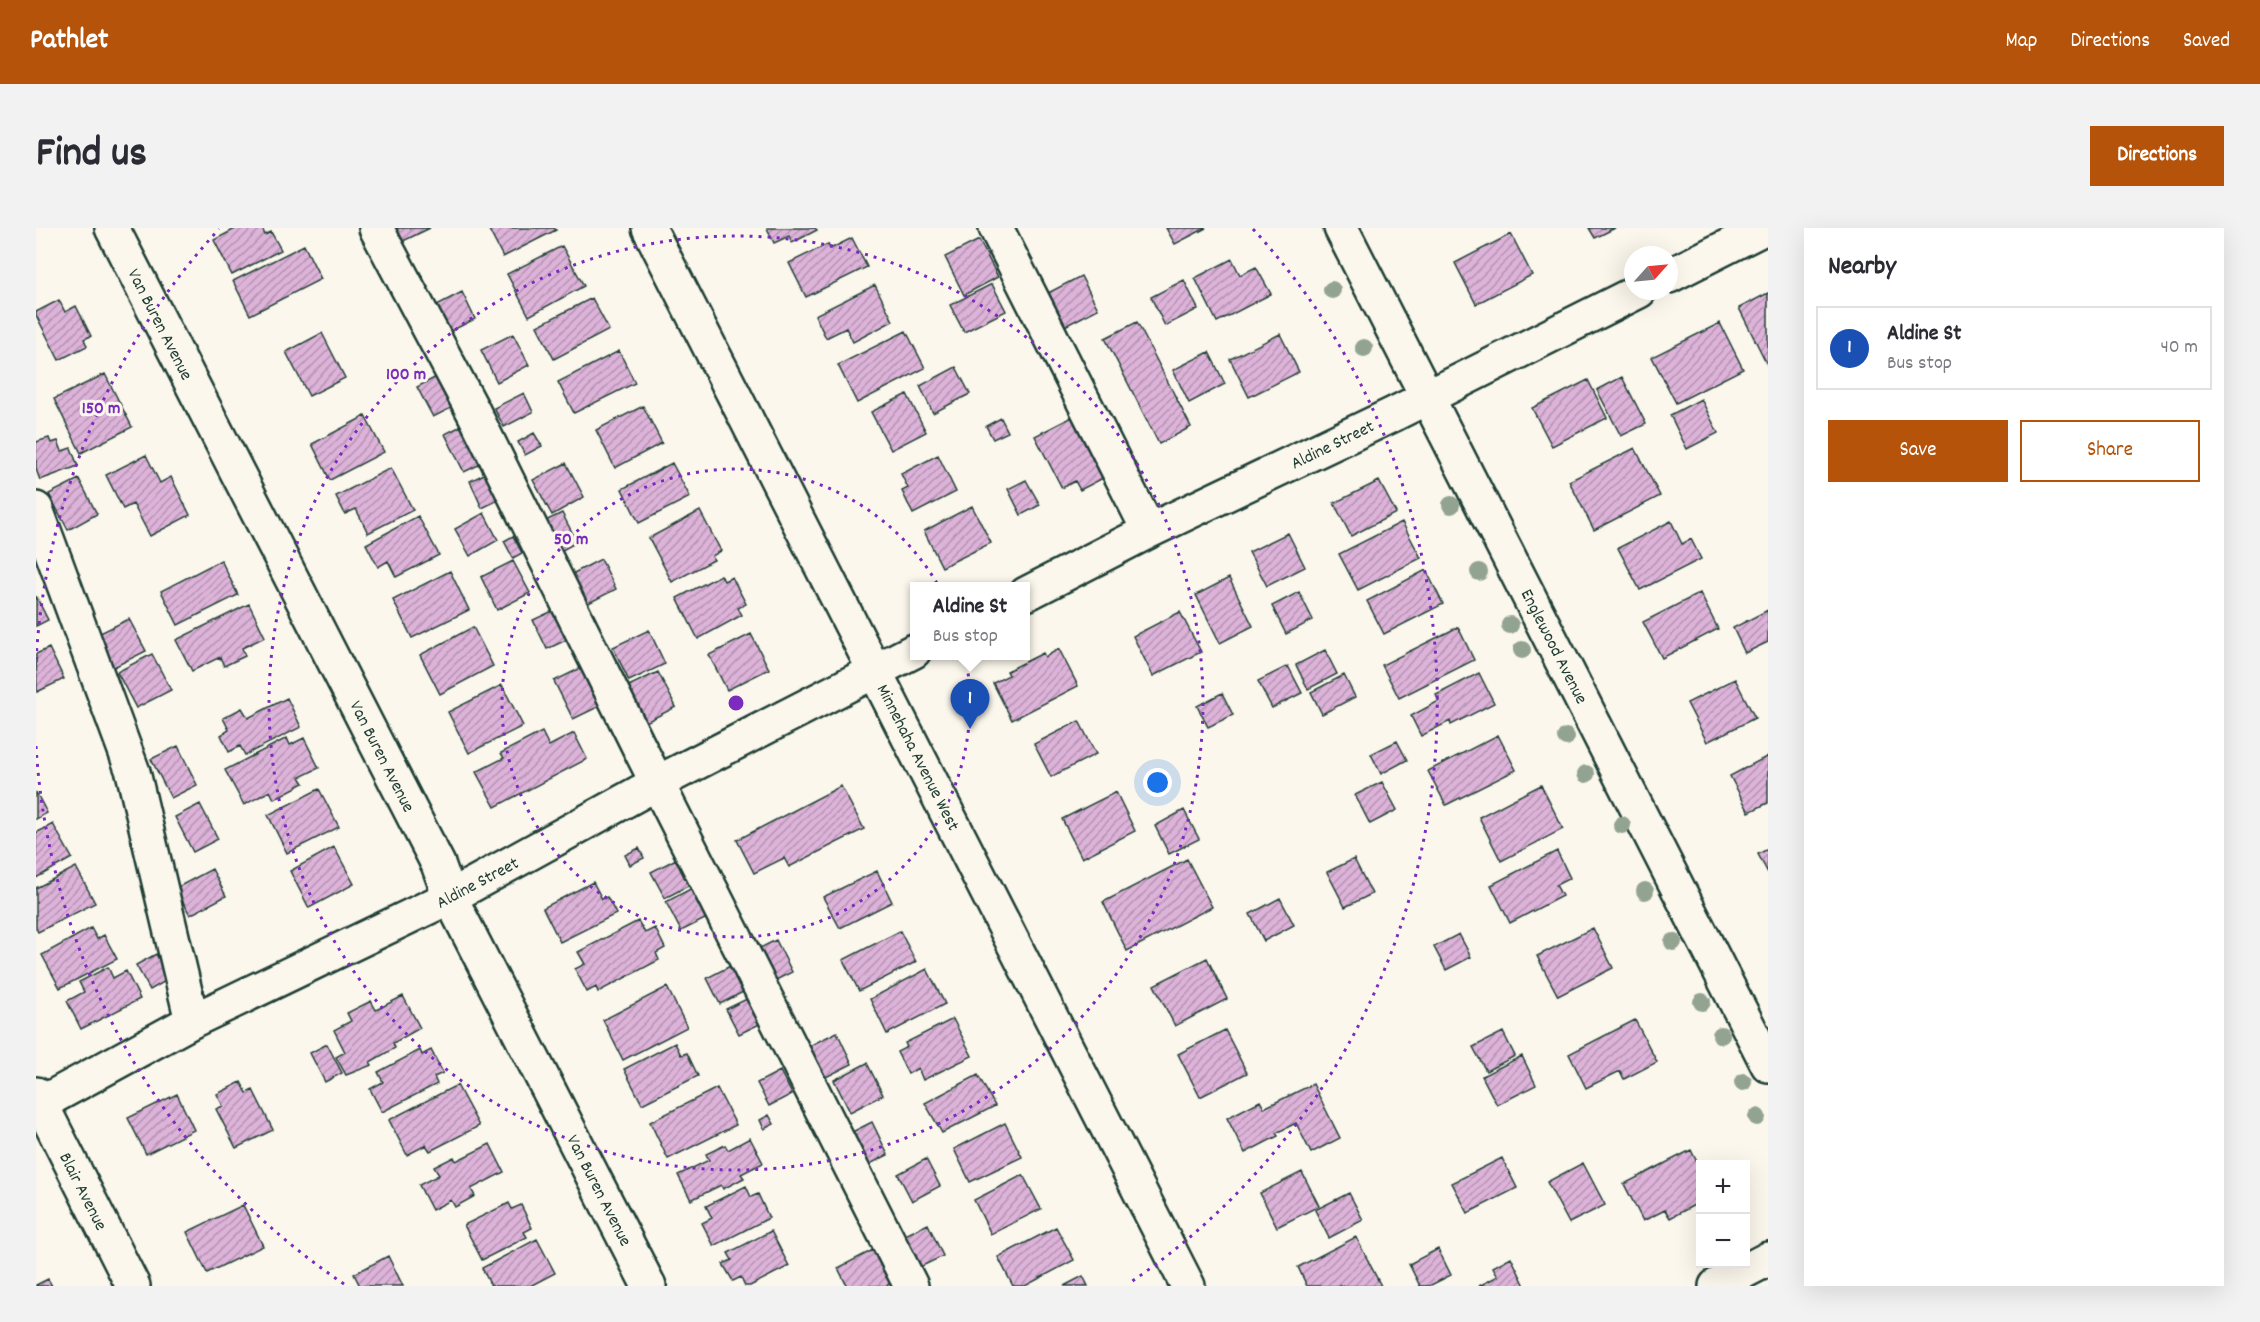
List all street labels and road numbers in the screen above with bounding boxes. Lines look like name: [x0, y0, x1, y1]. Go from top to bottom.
street label: Van Buren Avenue: [120, 265, 198, 385]
street label: Aldine Street: [1287, 415, 1379, 477]
street label: Englewood Avenue: [1513, 585, 1593, 709]
street label: Minnehaha Avenue West: [869, 680, 965, 836]
street label: Van Buren Avenue: [342, 697, 420, 817]
street label: Aldine Street: [433, 852, 524, 916]
street label: Van Buren Avenue: [559, 1131, 637, 1251]
street label: Blair Avenue: [51, 1149, 112, 1236]

